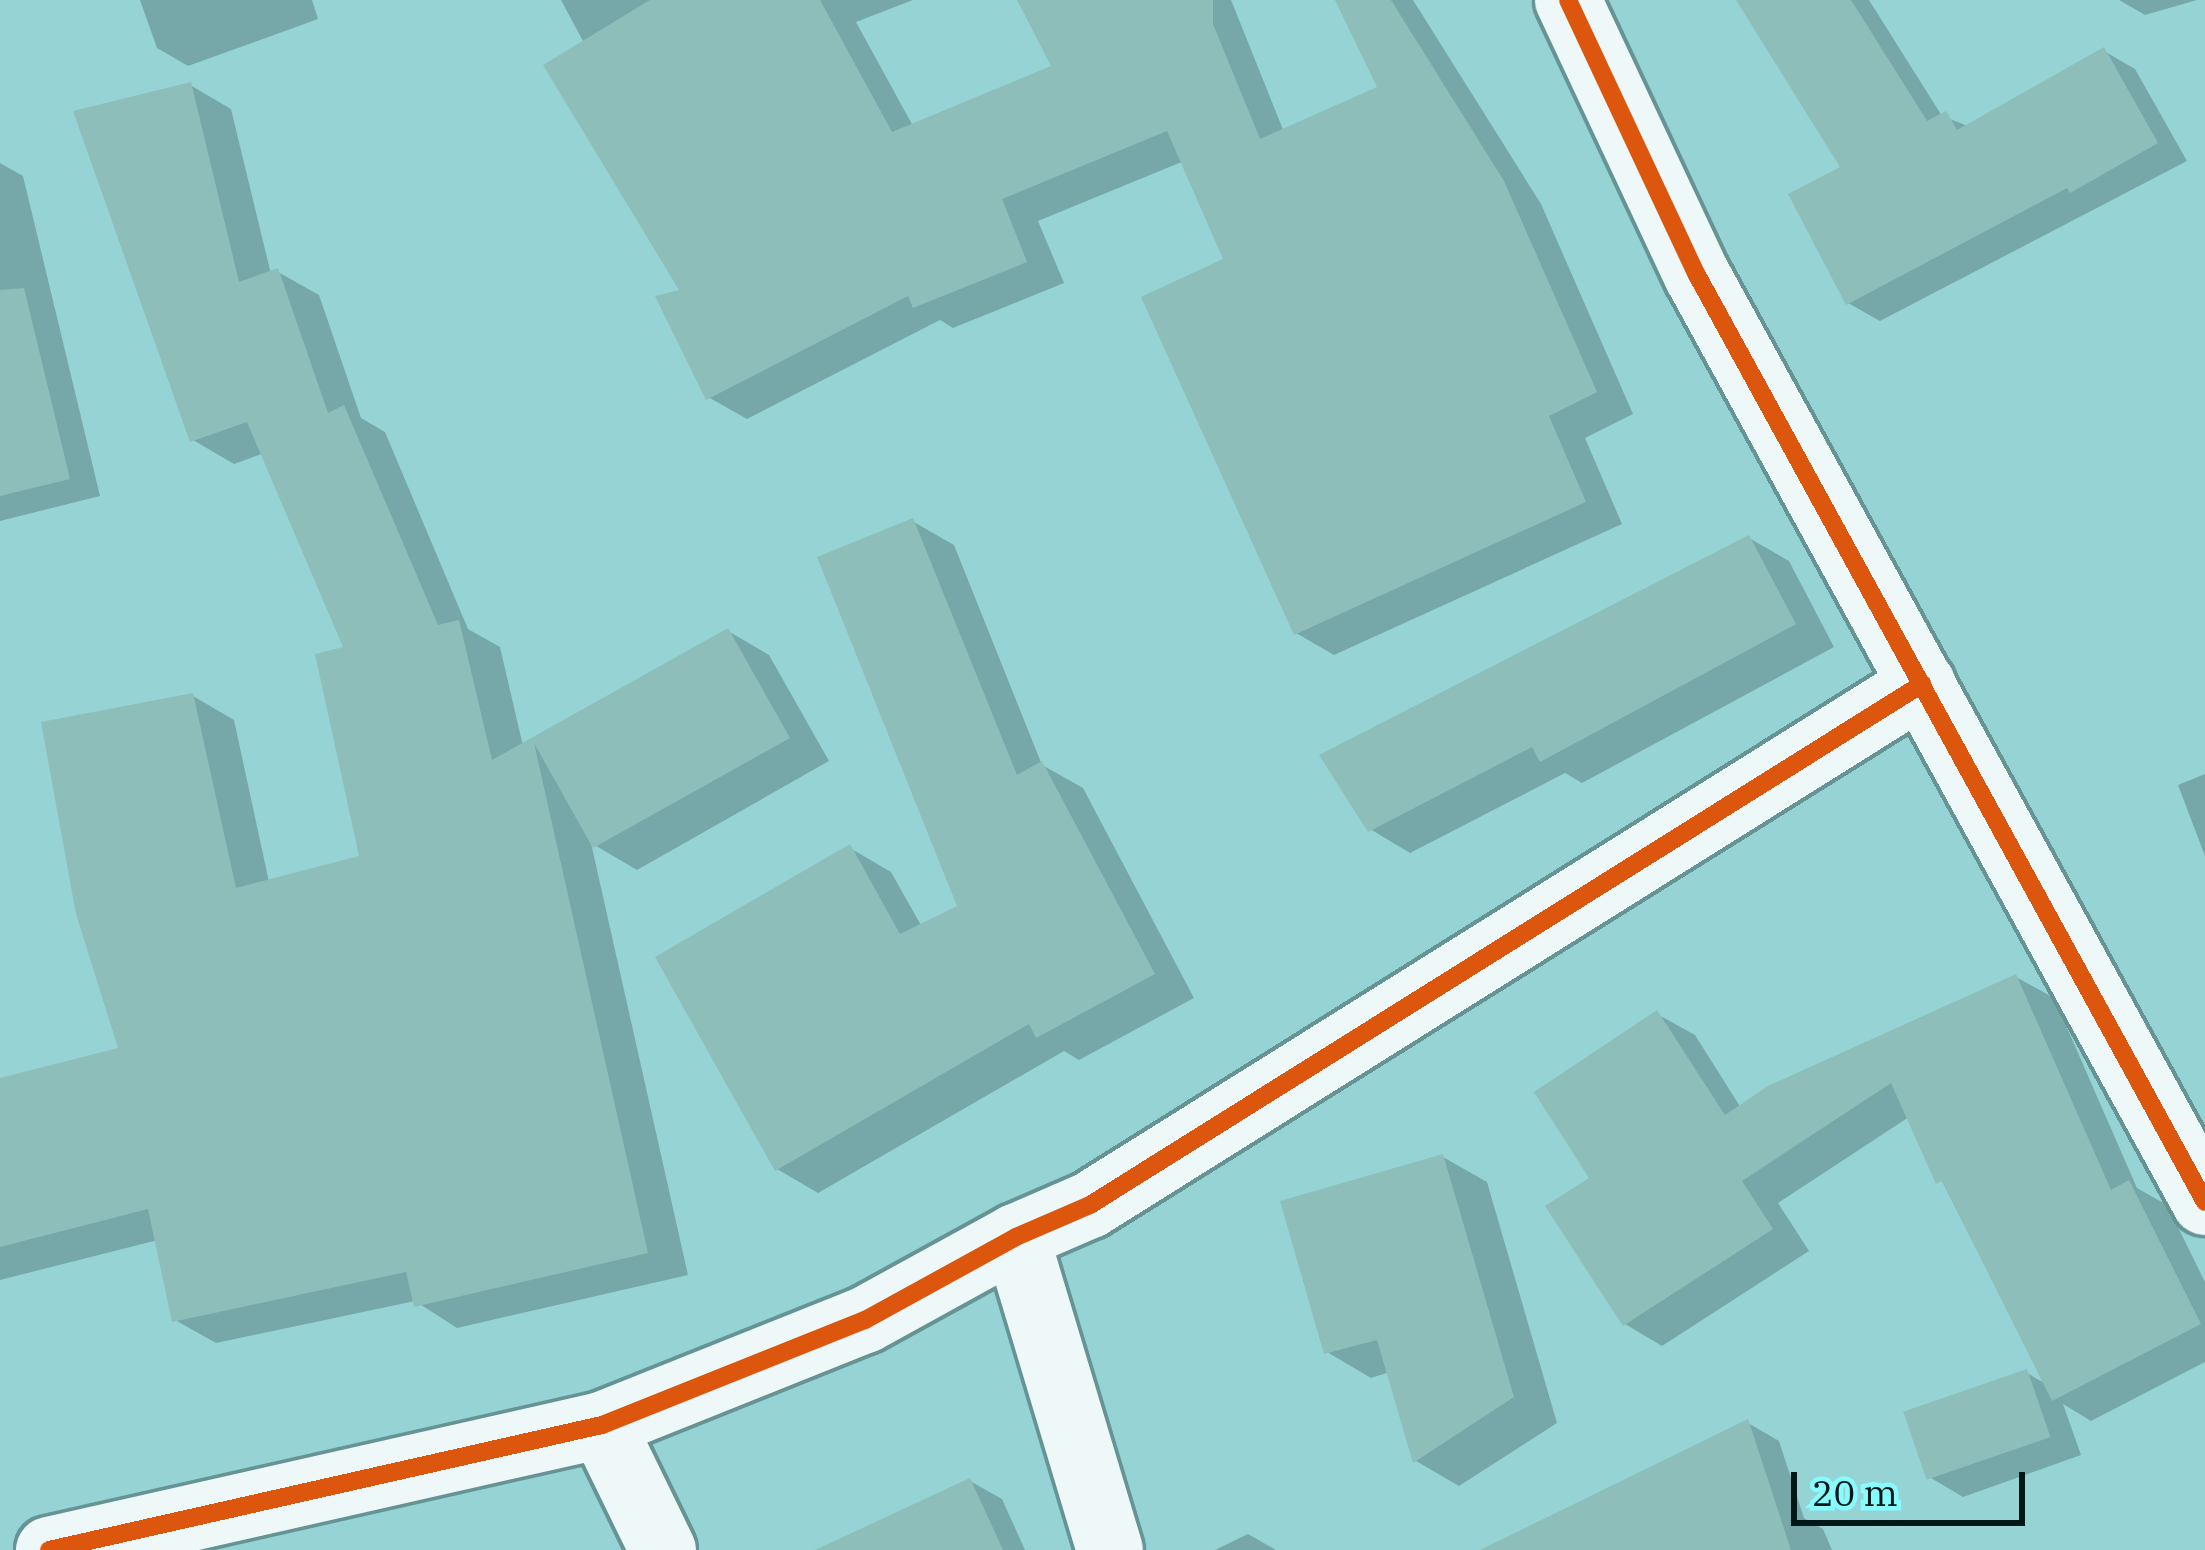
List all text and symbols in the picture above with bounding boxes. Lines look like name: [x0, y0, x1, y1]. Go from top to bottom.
scale bar: [1797, 1448, 2031, 1522]
text: 20 m: [1812, 1469, 1898, 1516]

